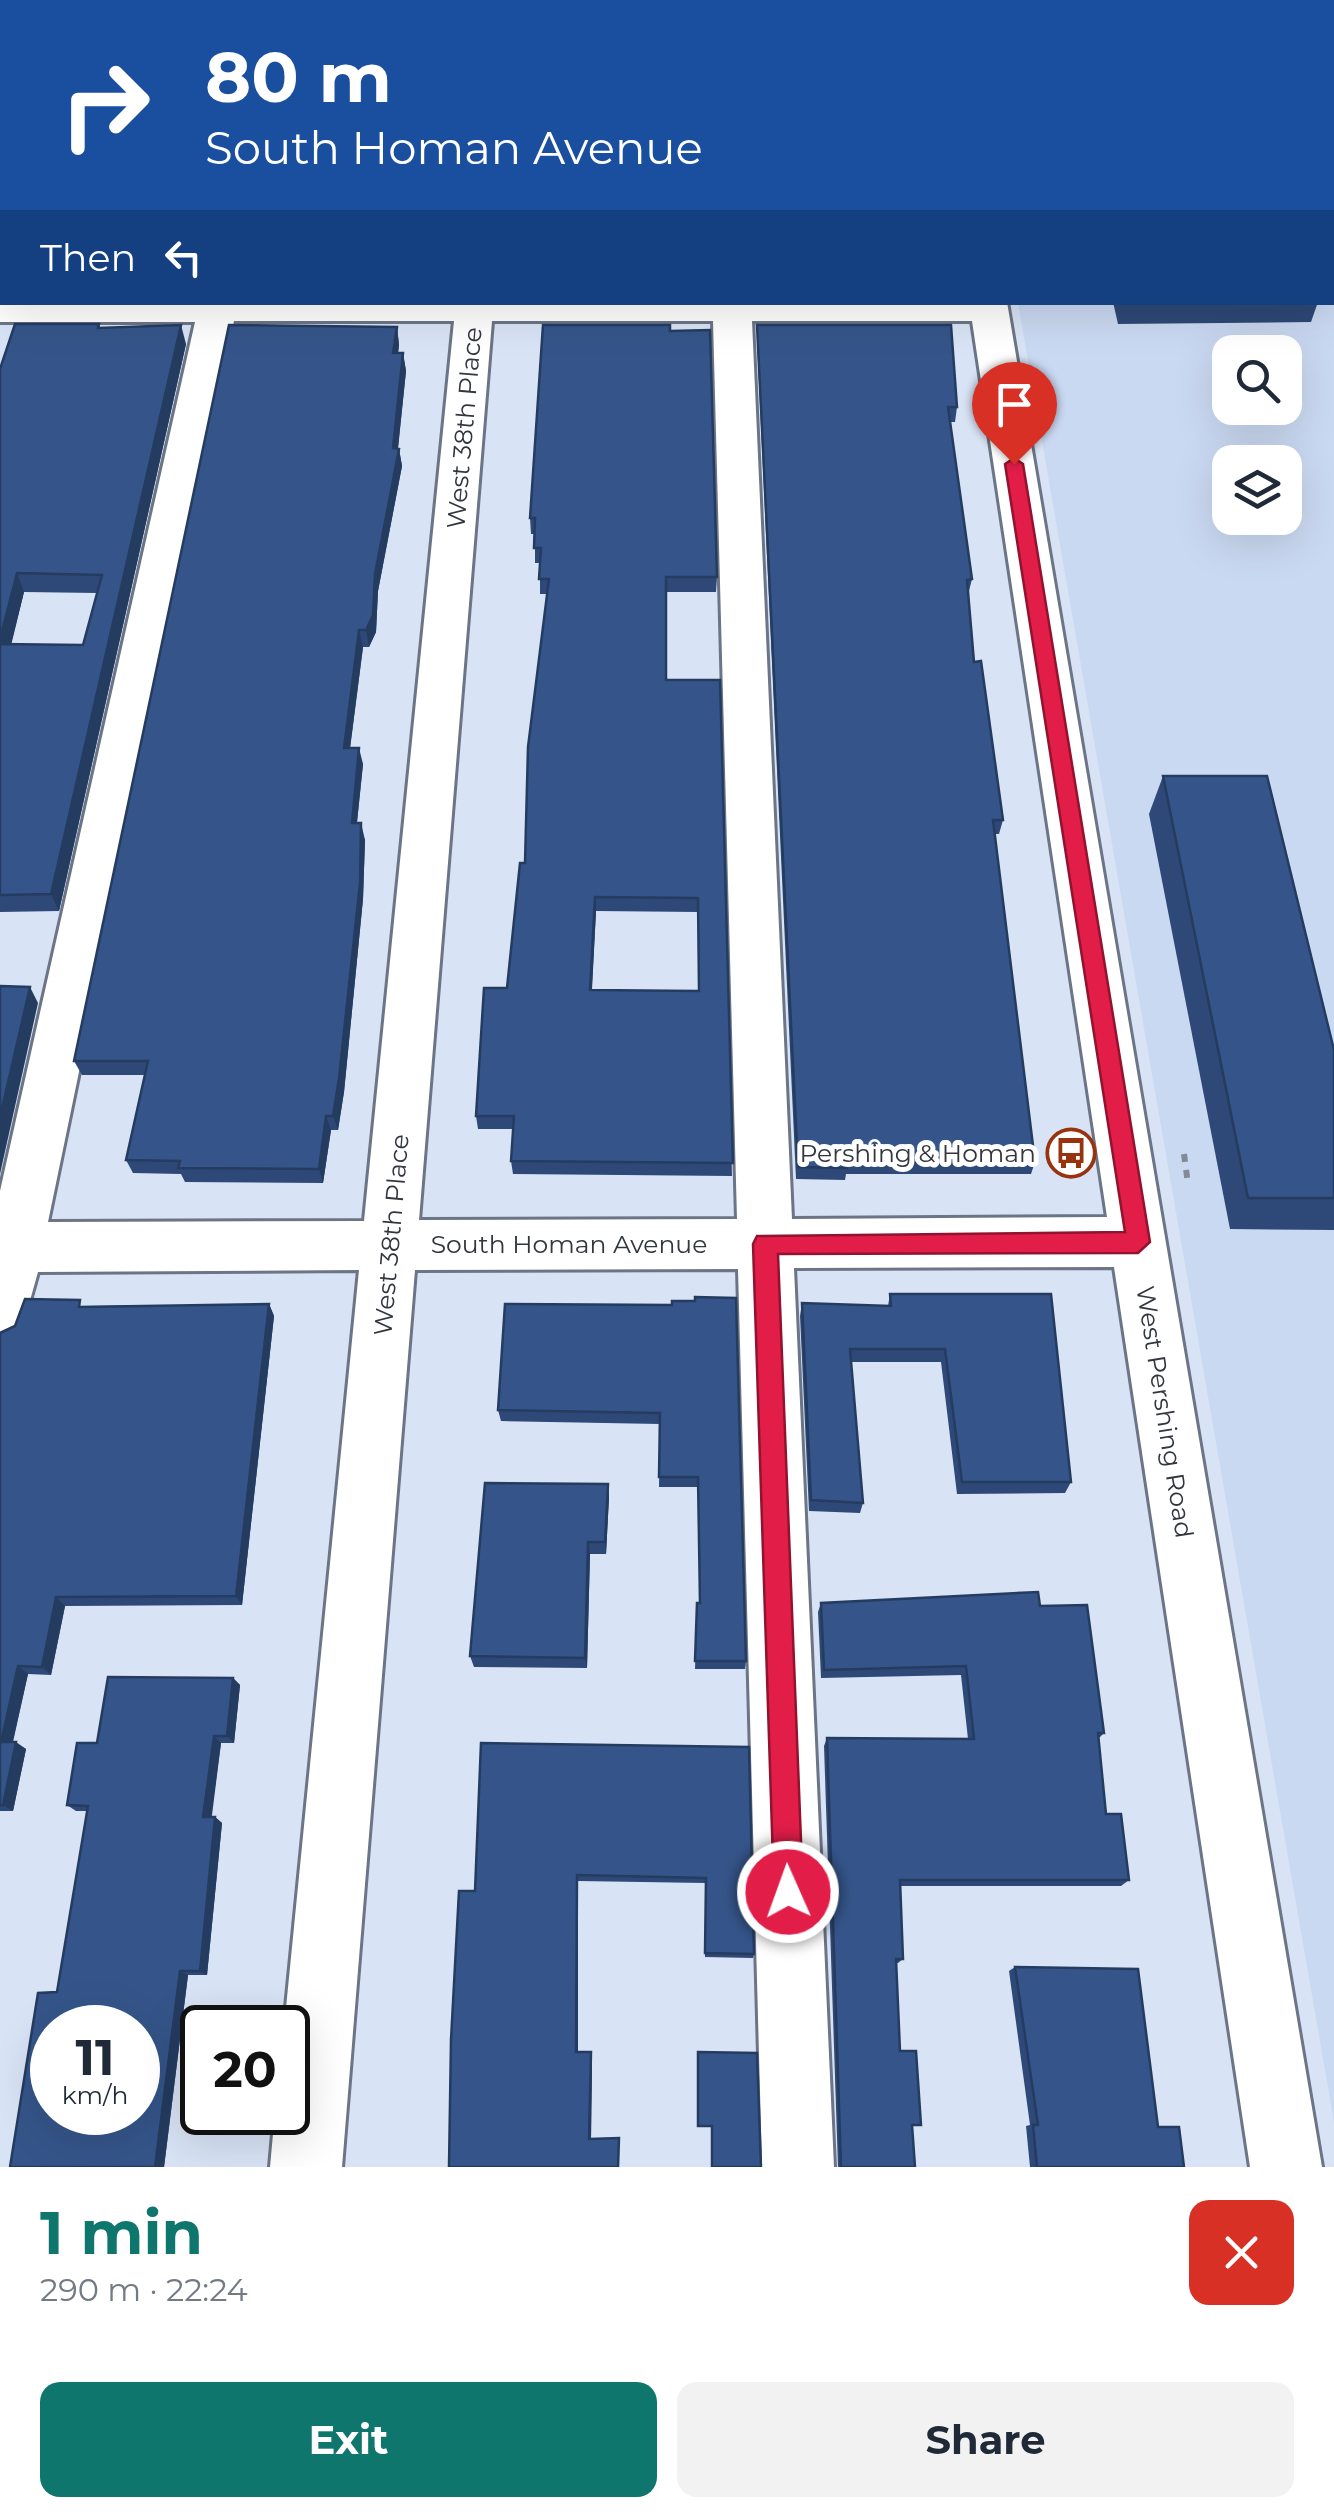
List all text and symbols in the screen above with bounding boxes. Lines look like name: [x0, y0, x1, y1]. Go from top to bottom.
text: 80 m: [205, 34, 392, 120]
icon: right: [40, 40, 170, 170]
text: South Homan Avenue: [205, 120, 703, 175]
icon: left: [156, 230, 211, 285]
text: Then: [40, 234, 136, 281]
street label: West 38th Place: [440, 326, 488, 530]
map controls: [1212, 335, 1302, 535]
button: search: [1212, 335, 1302, 425]
pin: [972, 362, 1057, 465]
icon: arrive: [987, 377, 1042, 432]
button: layers: [1212, 445, 1302, 535]
bus stop icon: Pershing & Homan: [1045, 1127, 1097, 1179]
street label: West 38th Place: [367, 1133, 415, 1337]
place label: Pershing & Homan: [799, 1138, 1036, 1168]
street label: South Homan Avenue: [431, 1229, 707, 1259]
street label: West Pershing Road: [1130, 1284, 1200, 1540]
position arrow: [736, 1840, 840, 1944]
speed limit sign: 20: [180, 2005, 310, 2135]
text: 11: [75, 2027, 115, 2088]
text: km/h: [62, 2080, 128, 2110]
text: 1 min: [40, 2196, 203, 2269]
button: close: [1189, 2200, 1294, 2305]
text: 290 m · 22:24: [40, 2270, 248, 2309]
button: Exit: [40, 2382, 657, 2497]
button: Share: [677, 2382, 1294, 2497]

